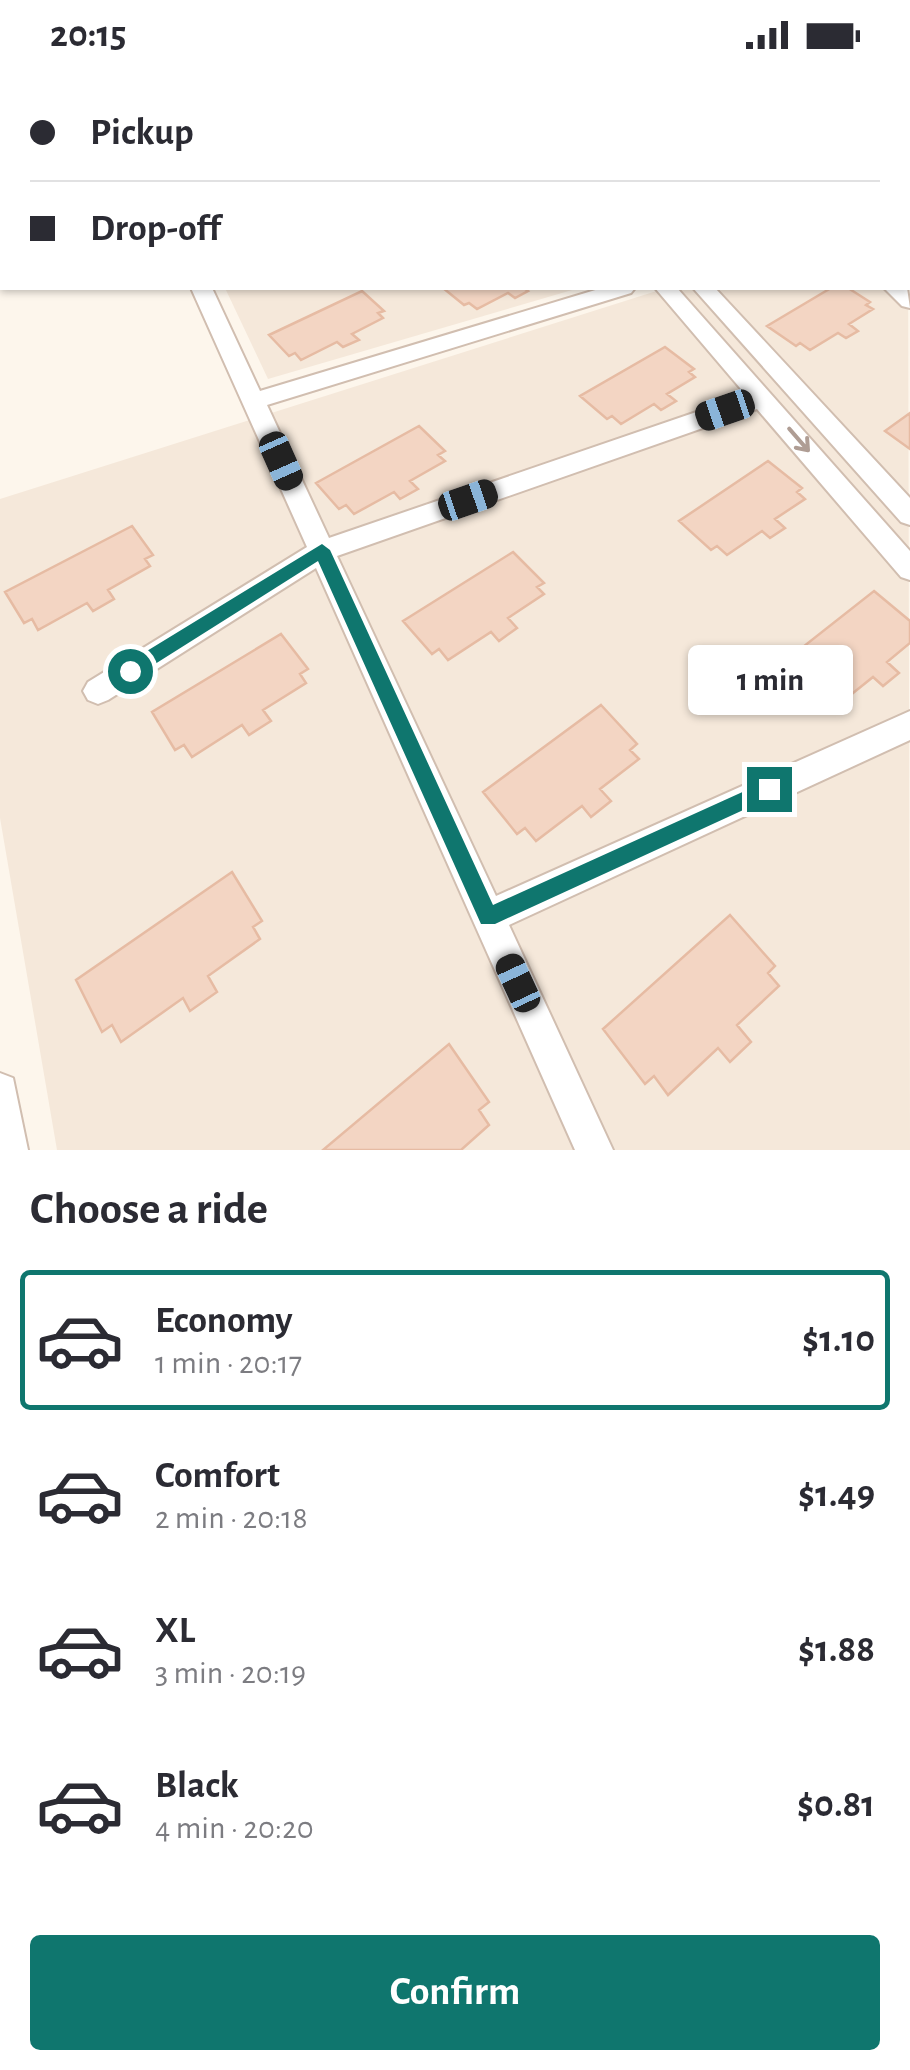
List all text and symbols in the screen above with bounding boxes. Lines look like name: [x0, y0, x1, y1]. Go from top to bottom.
text: 20:15: [50, 16, 127, 54]
text: Pickup: [90, 114, 194, 152]
text: Drop-off: [90, 210, 221, 248]
car: [692, 386, 758, 434]
car: [255, 427, 307, 495]
one-way arrow: [787, 427, 809, 453]
car: [435, 476, 501, 524]
callout: 1 min: [686, 644, 852, 714]
route start: [108, 649, 153, 694]
text: 1 min: [737, 664, 804, 696]
route end: [747, 767, 792, 812]
car: [492, 949, 544, 1017]
text: Choose a ride: [30, 1187, 268, 1232]
icon: car: [35, 1295, 125, 1385]
text: Economy: [155, 1302, 293, 1340]
text: $1.10: [802, 1321, 875, 1359]
text: 1 min · 20:17: [155, 1347, 302, 1379]
icon: car: [35, 1450, 125, 1540]
text: Comfort: [155, 1457, 280, 1495]
text: $1.49: [798, 1476, 875, 1514]
text: 2 min · 20:18: [155, 1502, 308, 1534]
icon: car: [35, 1605, 125, 1695]
text: XL: [155, 1612, 195, 1650]
text: $1.88: [798, 1631, 875, 1669]
text: 3 min · 20:19: [155, 1657, 306, 1689]
icon: car: [35, 1760, 125, 1850]
text: Black: [155, 1767, 239, 1805]
text: $0.81: [797, 1786, 875, 1824]
text: 4 min · 20:20: [155, 1812, 314, 1844]
button: Confirm: [30, 1935, 880, 2050]

